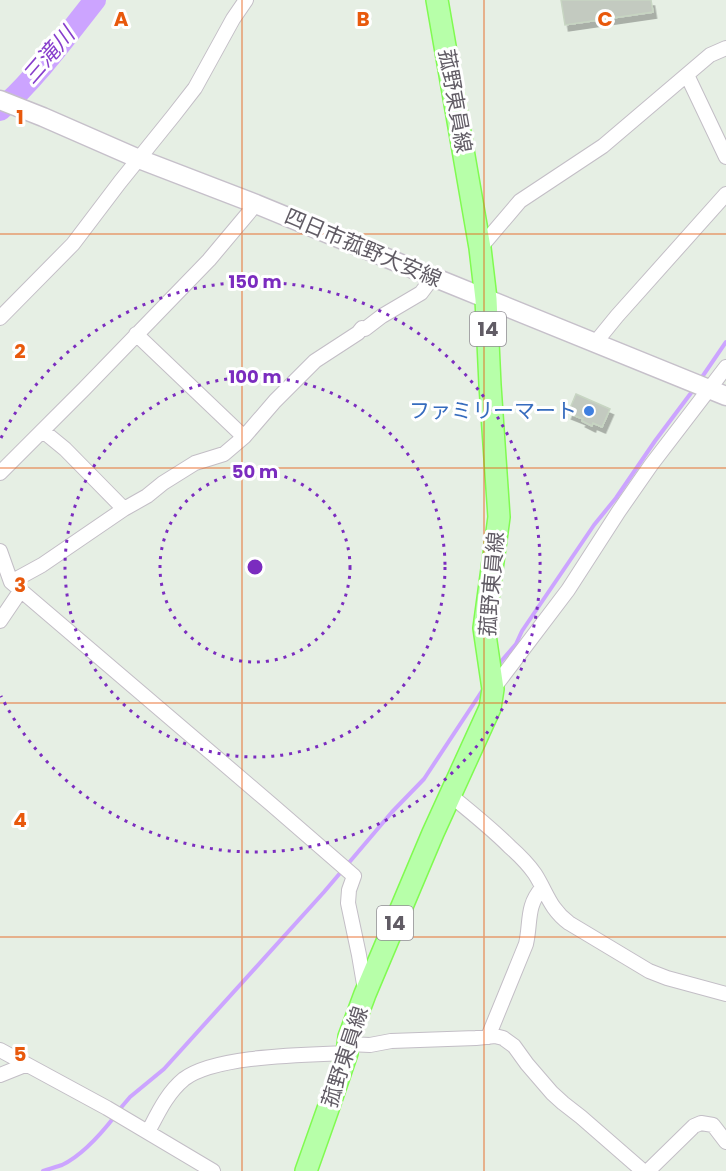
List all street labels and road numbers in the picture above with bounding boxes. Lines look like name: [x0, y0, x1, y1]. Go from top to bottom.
street label: 菰野東員線: [432, 47, 479, 155]
street label: 四日市菰野大安線: [280, 201, 446, 294]
road number: 14: [470, 312, 506, 346]
street label: 菰野東員線: [472, 530, 511, 638]
road number: 14: [377, 906, 413, 940]
street label: 菰野東員線: [315, 1002, 375, 1111]

